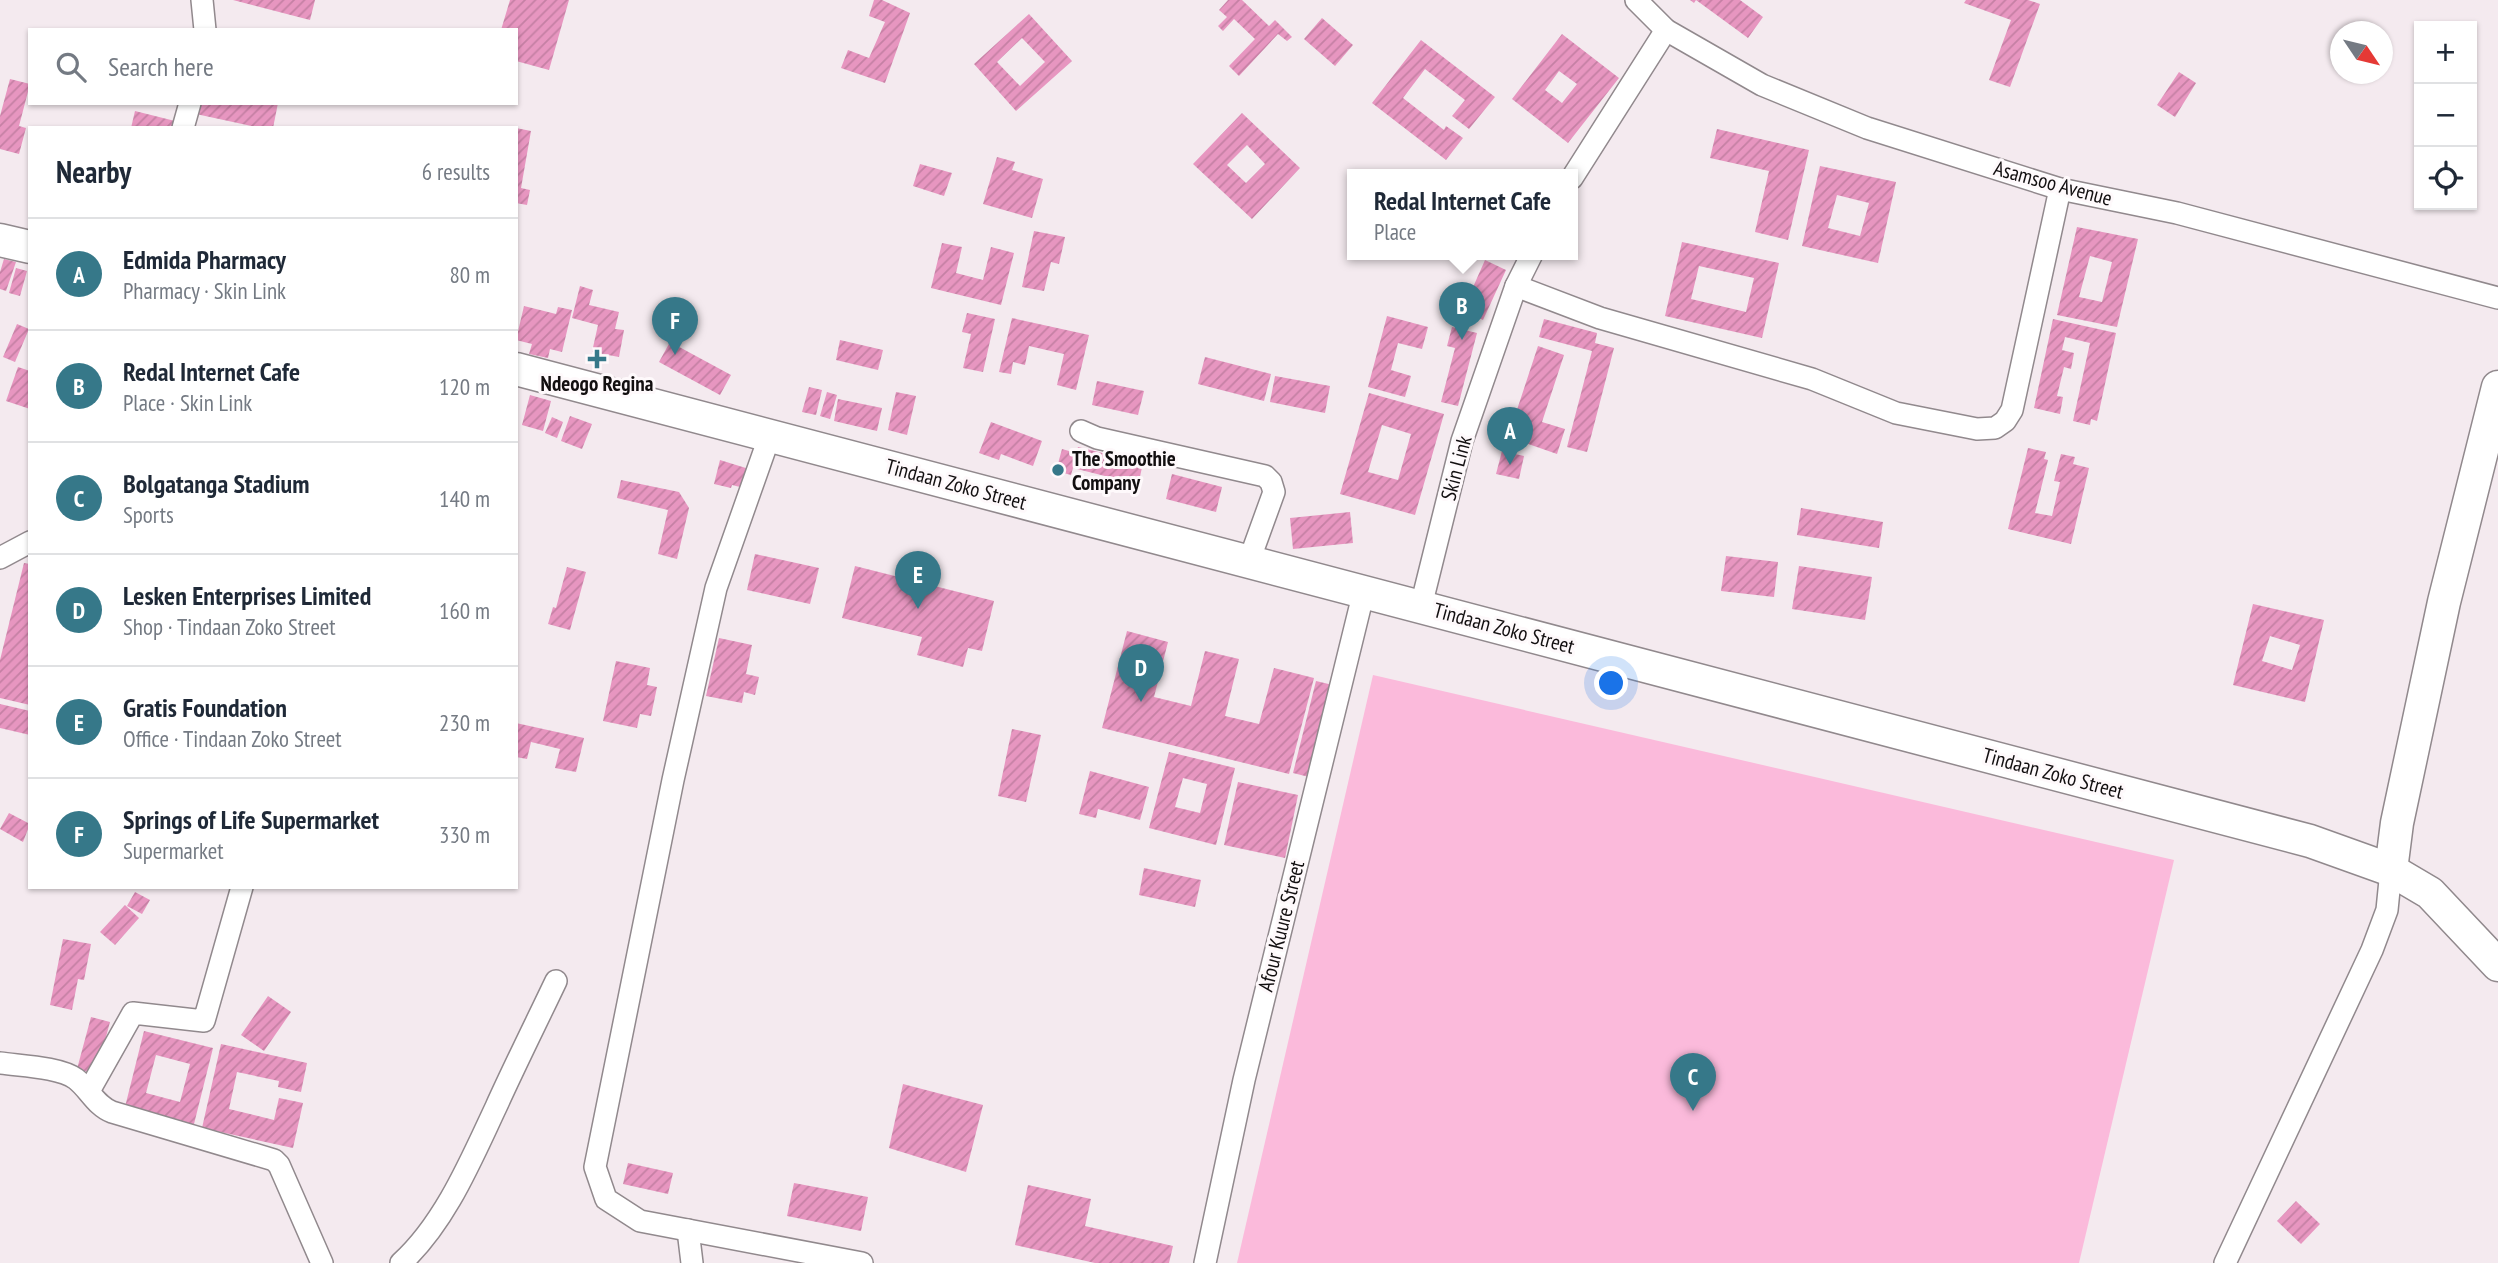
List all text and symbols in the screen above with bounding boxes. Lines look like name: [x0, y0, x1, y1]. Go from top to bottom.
north arrow: [2330, 21, 2393, 84]
map controls: [2414, 21, 2477, 210]
button: +: [2414, 21, 2477, 84]
search box: [28, 28, 518, 105]
icon: search: [52, 48, 90, 86]
text: Search here: [108, 50, 214, 83]
button: −: [2414, 84, 2477, 147]
button: locate: [2414, 147, 2477, 210]
text: Nearby: [56, 152, 131, 191]
street label: Asamsoo Avenue: [1991, 154, 2115, 212]
text: 6 results: [422, 157, 490, 186]
popup: [1347, 169, 1578, 260]
text: Redal Internet Cafe: [1374, 184, 1551, 217]
text: Place: [1374, 217, 1416, 246]
text: Edmida Pharmacy: [123, 243, 286, 276]
text: A: [73, 260, 85, 289]
text: 80 m: [449, 260, 490, 289]
text: Pharmacy · Skin Link: [123, 276, 286, 305]
pin: B: [1439, 282, 1485, 340]
pin: F: [652, 297, 698, 355]
marker: Ndeogo Regina: [589, 351, 605, 367]
text: Redal Internet Cafe: [123, 355, 300, 388]
place label: Ndeogo Regina: [541, 370, 654, 397]
text: B: [73, 372, 85, 401]
text: 120 m: [439, 372, 490, 401]
text: Place · Skin Link: [123, 388, 252, 417]
pin: A: [1487, 407, 1533, 465]
street label: Skin Link: [1434, 433, 1478, 503]
place label: The Smoothie Company: [1072, 445, 1176, 496]
street label: Tindaan Zoko Street: [883, 452, 1030, 516]
marker: The Smoothie Company: [1050, 462, 1066, 478]
text: Bolgatanga Stadium: [123, 467, 309, 500]
text: C: [74, 484, 84, 513]
text: 140 m: [439, 484, 490, 513]
text: Sports: [123, 500, 174, 529]
pin: E: [895, 551, 941, 609]
text: Lesken Enterprises Limited: [123, 579, 371, 612]
text: D: [73, 596, 85, 625]
text: 160 m: [439, 596, 490, 625]
street label: Tindaan Zoko Street: [1431, 596, 1578, 660]
text: Shop · Tindaan Zoko Street: [123, 612, 336, 641]
pin: D: [1118, 644, 1164, 702]
your location: [1594, 666, 1628, 700]
text: Gratis Foundation: [123, 691, 287, 724]
text: E: [74, 708, 84, 737]
text: 230 m: [439, 708, 490, 737]
text: Office · Tindaan Zoko Street: [123, 724, 342, 753]
street label: Tindaan Zoko Street: [1980, 741, 2127, 805]
text: Springs of Life Supermarket: [123, 803, 379, 836]
text: F: [74, 820, 84, 849]
text: 330 m: [439, 820, 490, 849]
text: Supermarket: [123, 836, 224, 865]
street label: Afour Kuure Street: [1252, 857, 1310, 994]
pin: C: [1670, 1053, 1716, 1111]

